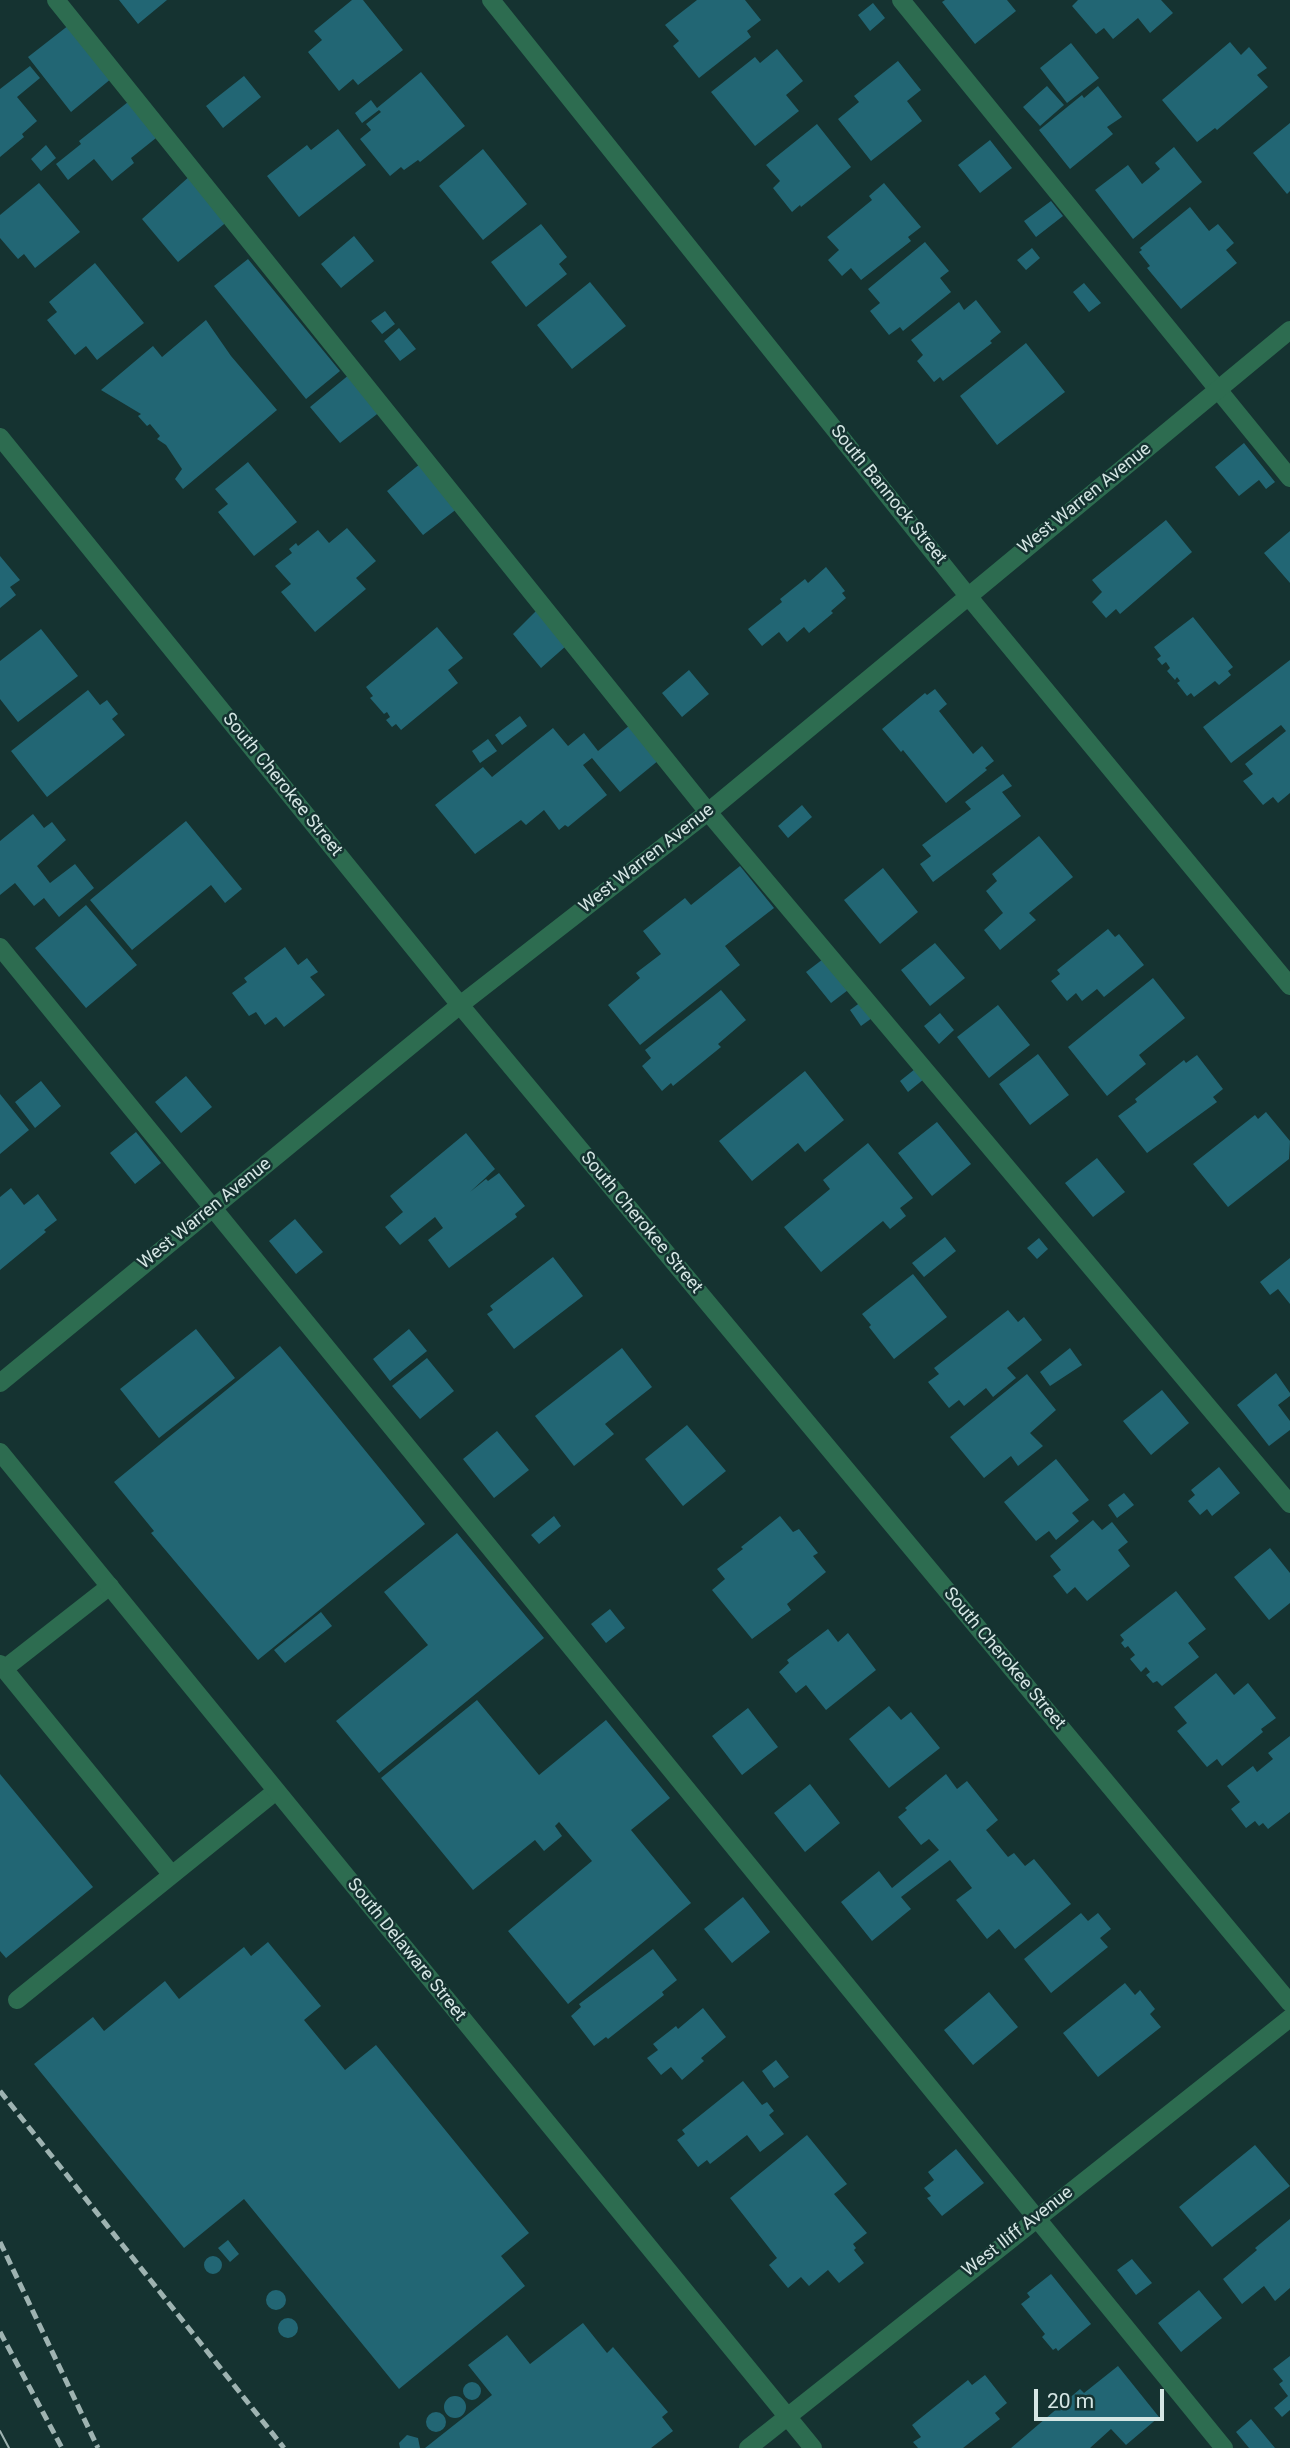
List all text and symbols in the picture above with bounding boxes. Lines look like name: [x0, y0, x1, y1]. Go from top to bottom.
street label: South Bannock Street: [825, 421, 951, 569]
street label: West Warren Avenue: [1014, 439, 1156, 559]
street label: South Cherokee Street: [217, 709, 347, 861]
street label: West Warren Avenue: [575, 800, 719, 918]
street label: South Cherokee Street: [575, 1148, 707, 1298]
street label: West Warren Avenue: [134, 1154, 276, 1274]
street label: South Cherokee Street: [938, 1584, 1070, 1734]
street label: South Delaware Street: [342, 1874, 470, 2026]
street label: West Iliff Avenue: [958, 2182, 1078, 2282]
scale bar: [1038, 2374, 1168, 2418]
text: 20 m: [1047, 2389, 1094, 2413]

